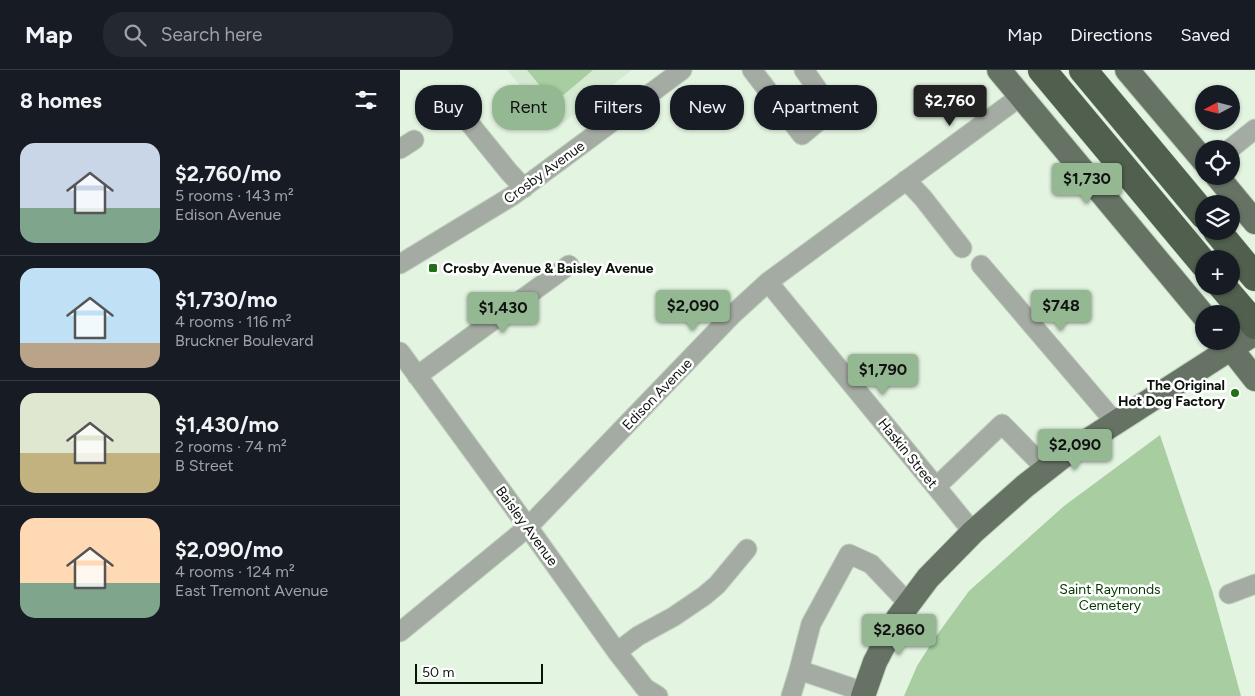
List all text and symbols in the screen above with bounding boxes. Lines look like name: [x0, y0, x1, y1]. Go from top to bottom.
search box: [103, 12, 453, 57]
text: Map: [25, 20, 73, 49]
icon: search: [121, 21, 149, 49]
text: Search here: [161, 23, 262, 46]
text: Map: [1007, 24, 1042, 46]
text: Directions: [1070, 24, 1152, 46]
text: Saved: [1180, 24, 1230, 46]
chip: Buy: [415, 85, 482, 130]
chip: Rent: [492, 85, 565, 130]
chip: Filters: [575, 85, 660, 130]
chip: New: [670, 85, 744, 130]
chip: Apartment: [754, 85, 877, 130]
pin: $2,760: [909, 85, 991, 127]
north arrow: [1195, 85, 1240, 130]
map controls: [1195, 85, 1240, 350]
icon: filters: [352, 86, 380, 114]
text: 8 homes: [20, 88, 102, 113]
text: $2,760: [925, 91, 975, 110]
street label: Crosby Avenue: [501, 137, 588, 207]
button: locate: [1195, 140, 1240, 185]
text: $2,760/mo: [175, 161, 281, 186]
pin: $1,730: [1046, 162, 1128, 205]
icon: home: [60, 163, 120, 223]
text: $1,730: [1063, 169, 1111, 188]
text: 5 rooms · 143 m²: [175, 186, 294, 205]
button: layers: [1195, 195, 1240, 240]
text: Edison Avenue: [175, 205, 281, 224]
button: +: [1195, 250, 1240, 295]
place label: Crosby Avenue & Baisley Avenue: [443, 260, 654, 277]
marker: Crosby Avenue & Baisley Avenue: [427, 262, 439, 274]
text: $1,730/mo: [175, 287, 277, 312]
icon: home: [60, 288, 120, 348]
pin: $2,090: [652, 290, 734, 332]
pin: $748: [1031, 290, 1091, 332]
pin: $1,430: [462, 292, 544, 334]
text: $2,090: [667, 296, 719, 315]
text: $748: [1042, 296, 1080, 315]
text: $1,430: [478, 298, 528, 317]
button: −: [1195, 305, 1240, 350]
text: 4 rooms · 116 m²: [175, 312, 292, 331]
text: Bruckner Boulevard: [175, 331, 314, 350]
pin: $1,790: [842, 354, 924, 396]
street label: Edison Avenue: [619, 355, 696, 434]
text: $1,790: [859, 360, 907, 379]
place label: The Original Hot Dog Factory: [1118, 377, 1226, 410]
marker: The Original Hot Dog Factory: [1229, 387, 1241, 399]
text: $1,430/mo: [175, 412, 279, 437]
icon: home: [60, 413, 120, 473]
street label: Haskin Street: [874, 415, 941, 492]
pin: $2,090: [1034, 428, 1116, 471]
text: $2,090: [1049, 435, 1101, 454]
text: 2 rooms · 74 m²: [175, 437, 287, 456]
text: B Street: [175, 456, 234, 475]
street label: Baisley Avenue: [492, 483, 561, 570]
text: $2,090/mo: [175, 537, 283, 562]
icon: home: [60, 538, 120, 598]
text: 4 rooms · 124 m²: [175, 562, 295, 581]
text: East Tremont Avenue: [175, 581, 328, 600]
park label: Saint Raymonds Cemetery: [1059, 581, 1161, 614]
pin: $2,860: [858, 614, 940, 656]
text: $2,860: [873, 620, 925, 639]
scale bar: [415, 661, 542, 684]
text: 50 m: [422, 664, 454, 681]

